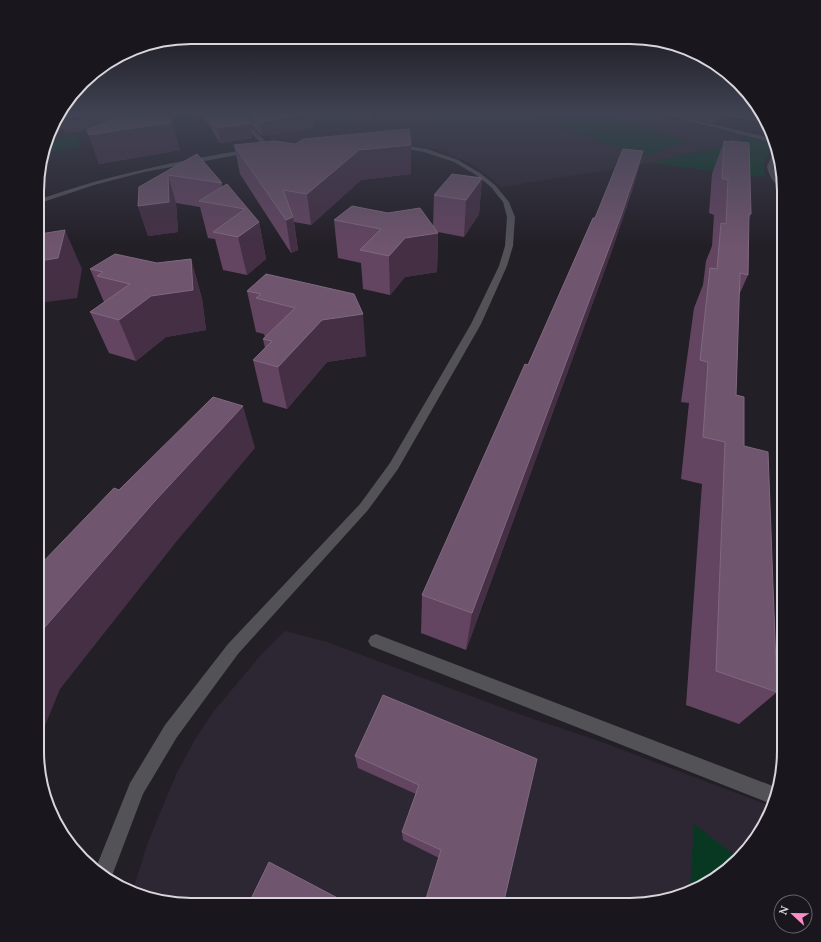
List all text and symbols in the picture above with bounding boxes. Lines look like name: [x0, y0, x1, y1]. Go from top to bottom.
north arrow: [773, 894, 813, 934]
text: N: [776, 903, 792, 917]

